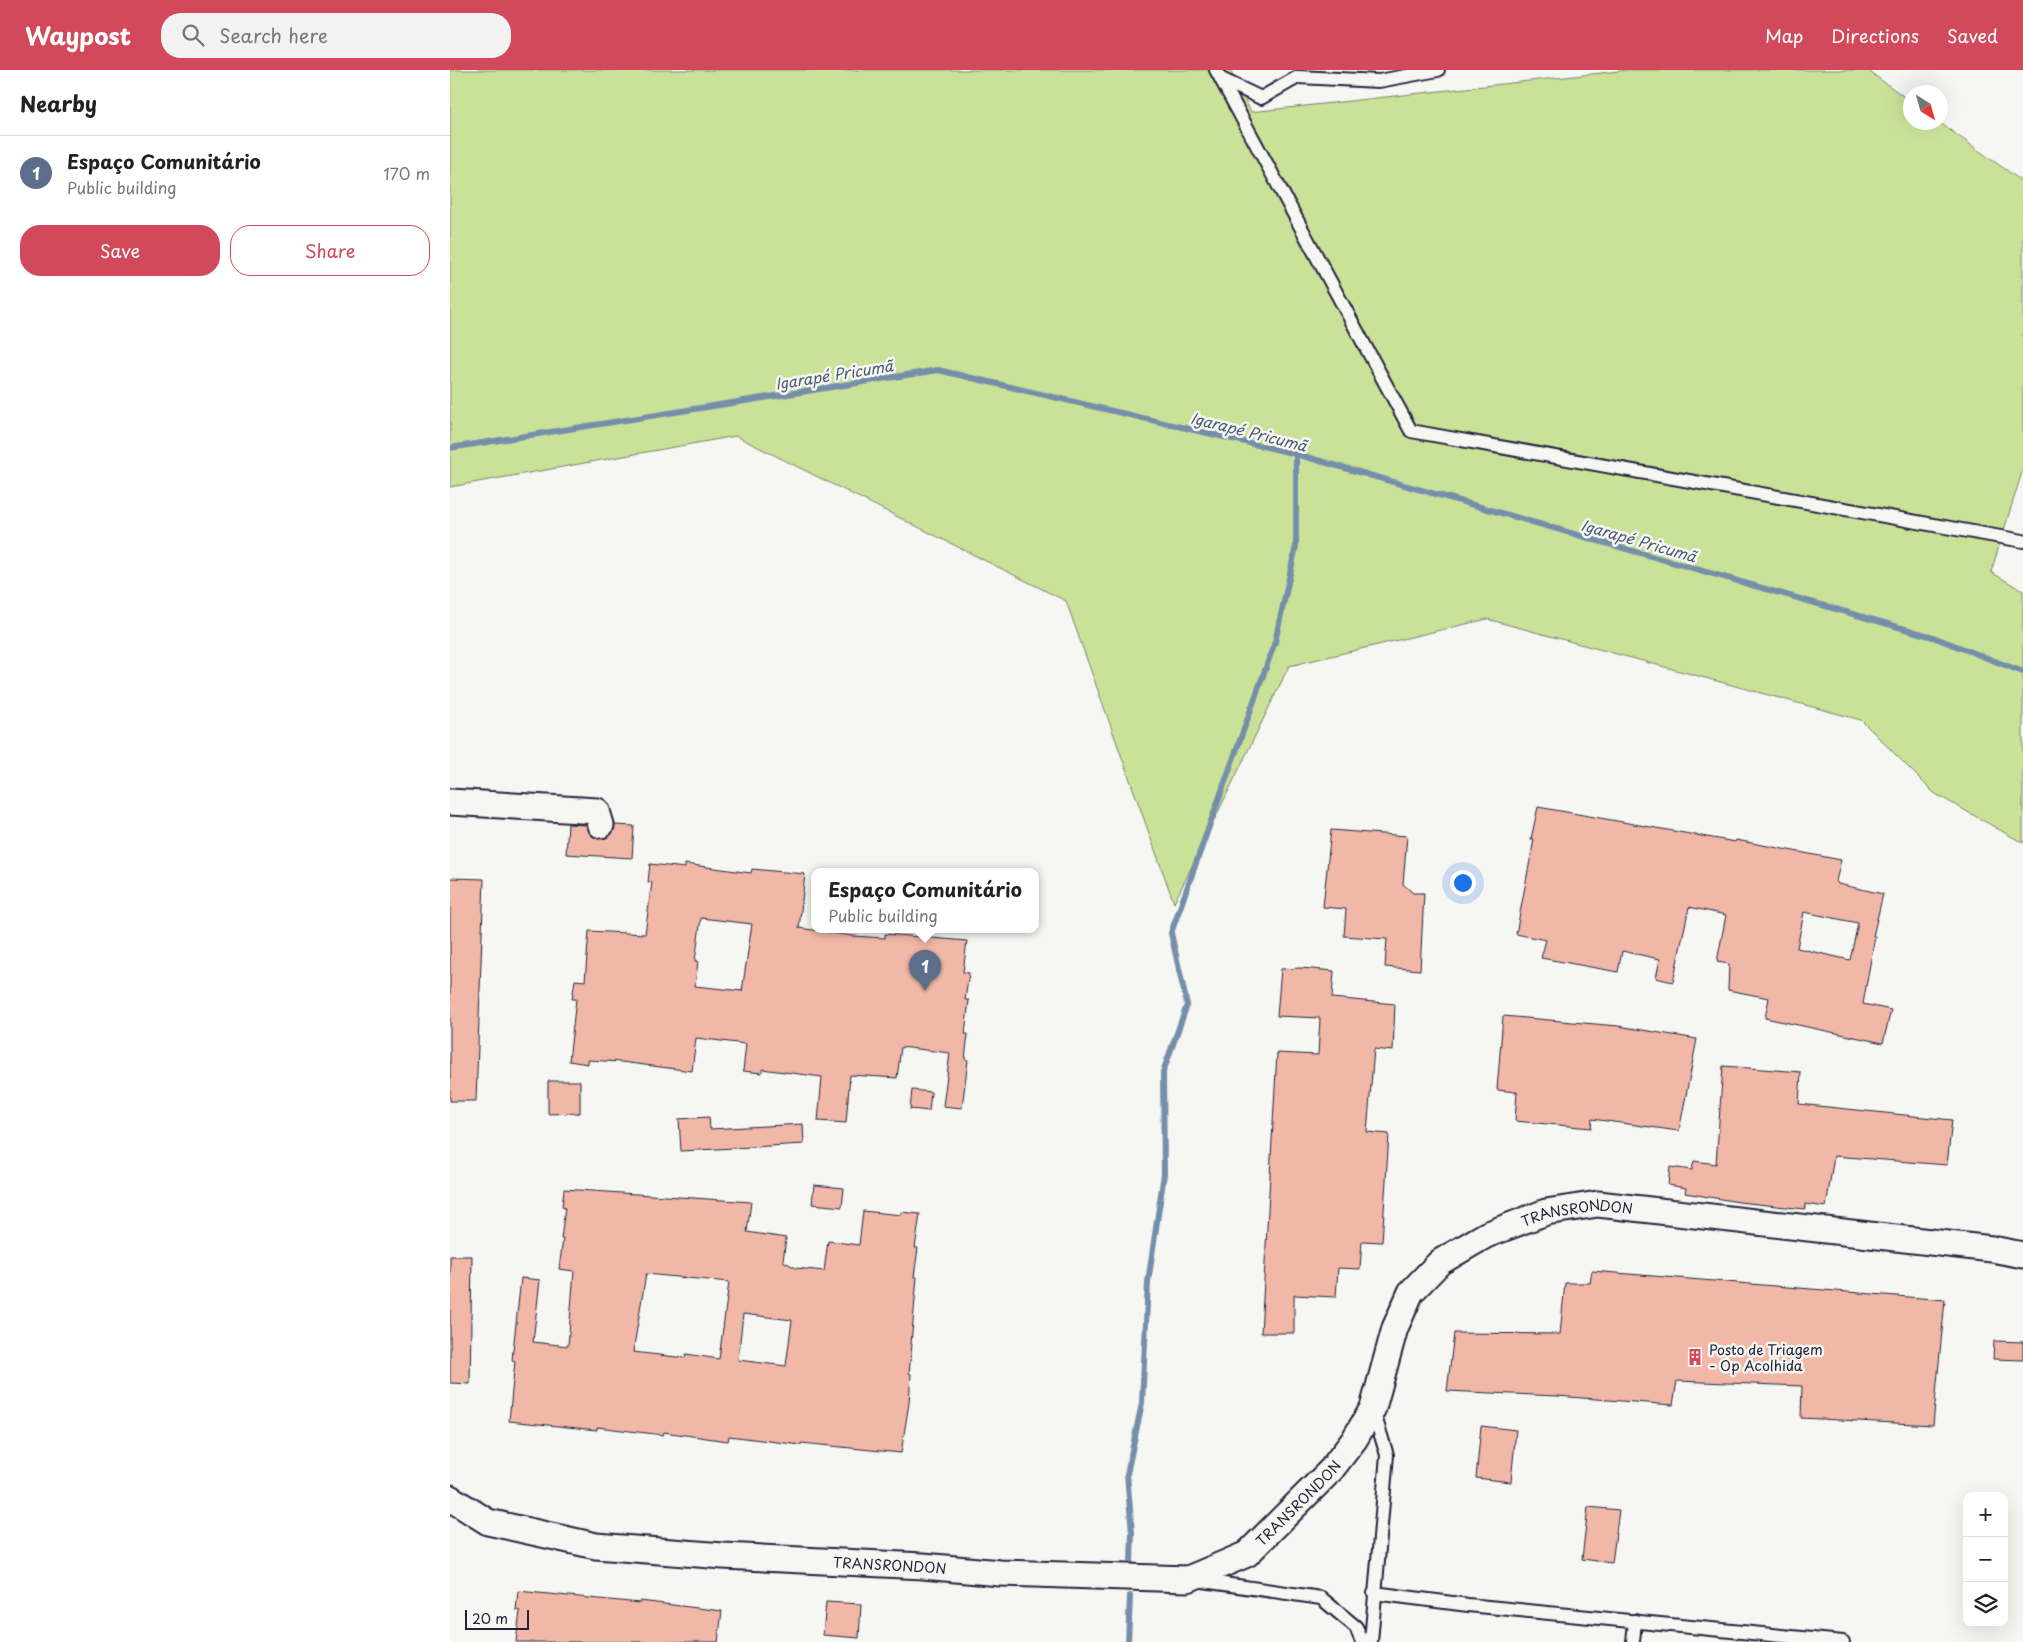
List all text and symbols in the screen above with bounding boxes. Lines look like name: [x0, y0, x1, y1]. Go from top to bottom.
search box: [161, 13, 511, 58]
text: Waypost: [25, 17, 131, 53]
icon: search: [179, 21, 207, 49]
text: Search here: [219, 21, 328, 49]
text: Map: [1765, 22, 1803, 49]
text: Directions: [1831, 22, 1919, 49]
text: Saved: [1947, 22, 1998, 49]
north arrow: [1903, 85, 1948, 130]
text: Nearby: [20, 87, 97, 119]
text: Espaço Comunitário: [67, 147, 261, 175]
text: 1: [32, 161, 40, 185]
text: 170 m: [384, 161, 430, 185]
text: Public building: [67, 175, 177, 199]
button: Save: [20, 225, 220, 276]
button: Share: [230, 225, 430, 276]
water label: Igarapé Pricumã: [774, 353, 896, 395]
water label: Igarapé Pricumã: [1189, 405, 1311, 457]
water label: Igarapé Pricumã: [1579, 513, 1700, 568]
popup: [811, 868, 1039, 933]
your location: [1450, 870, 1476, 896]
text: Espaço Comunitário: [828, 875, 1022, 903]
text: Public building: [828, 903, 938, 927]
pin: 1: [909, 950, 941, 991]
street label: TRANSRONDON: [1518, 1193, 1634, 1231]
place label: Posto de Triagem - Op Acolhida: [1709, 1339, 1823, 1376]
building icon: Posto de Triagem - Op Acolhida: [1685, 1347, 1705, 1367]
street label: TRANSRONDON: [1251, 1455, 1346, 1550]
map controls: [1963, 1492, 2008, 1627]
button: +: [1963, 1492, 2008, 1537]
button: −: [1963, 1537, 2008, 1582]
street label: TRANSRONDON: [833, 1551, 947, 1579]
button: layers: [1963, 1582, 2008, 1627]
scale bar: [465, 1607, 529, 1630]
text: 20 m: [472, 1608, 508, 1629]

